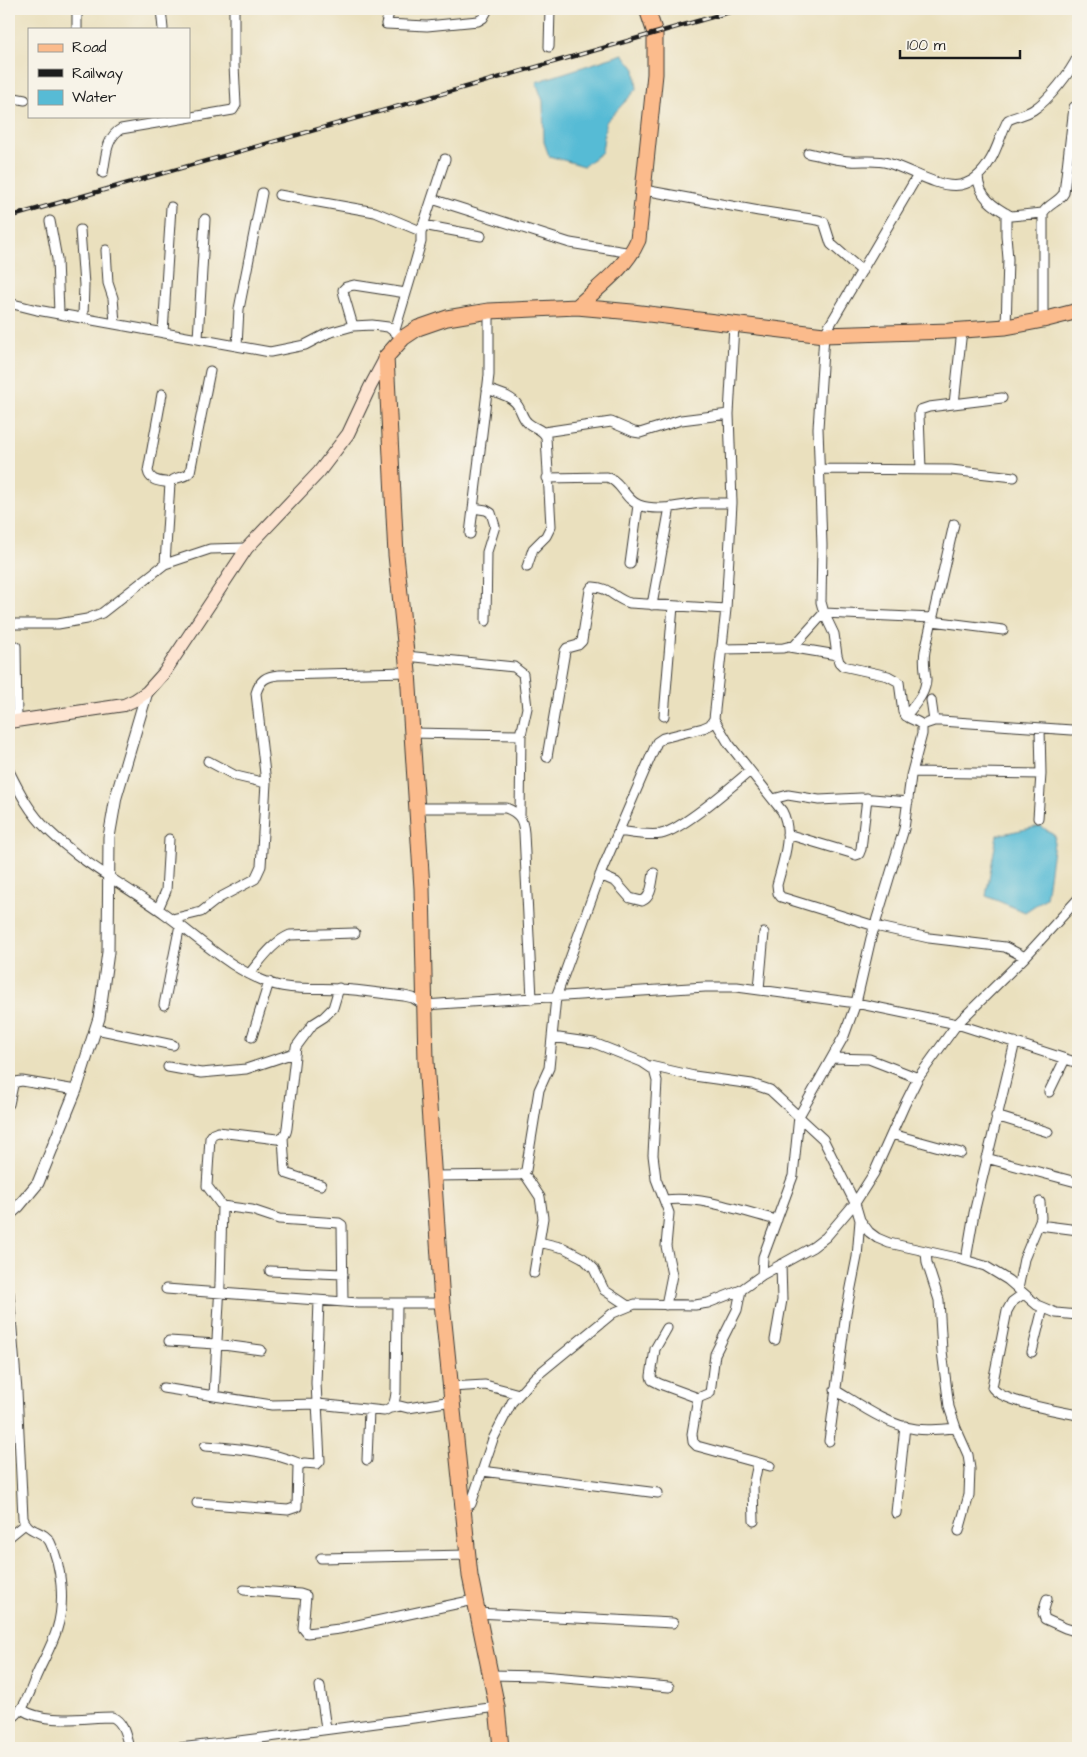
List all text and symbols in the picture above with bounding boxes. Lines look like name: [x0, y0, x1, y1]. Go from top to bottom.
legend: [28, 28, 190, 118]
scale bar: [900, 28, 1020, 60]
text: 100 m: [907, 35, 946, 56]
text: Road: [72, 37, 107, 58]
text: Railway: [72, 63, 123, 85]
text: Water: [72, 87, 116, 108]

